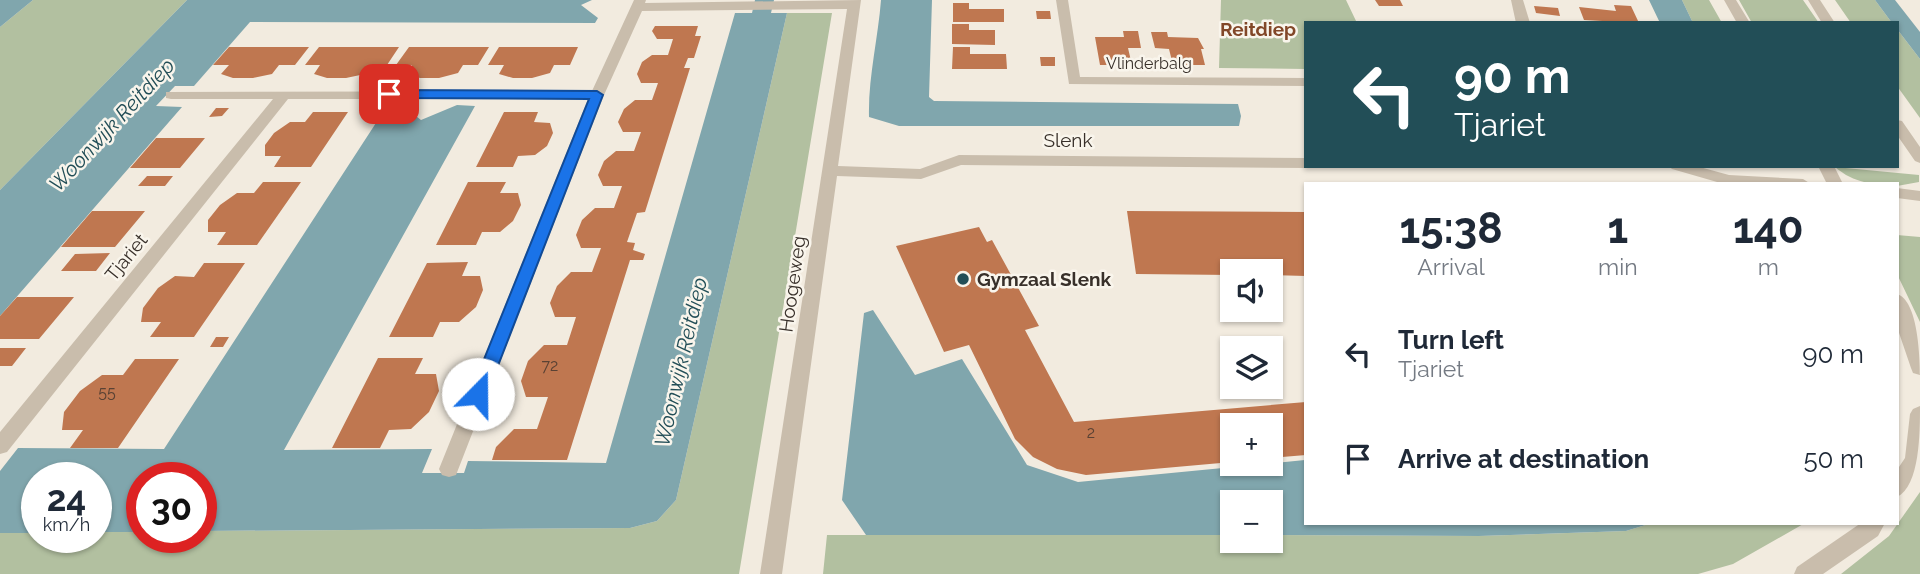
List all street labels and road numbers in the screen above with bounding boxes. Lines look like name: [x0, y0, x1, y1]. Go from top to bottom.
street label: Vlinderbalg: [1106, 54, 1192, 73]
street label: Slenk: [1043, 129, 1093, 151]
street label: Tjariet: [100, 228, 152, 285]
street label: Hoogeweg: [774, 234, 810, 334]

